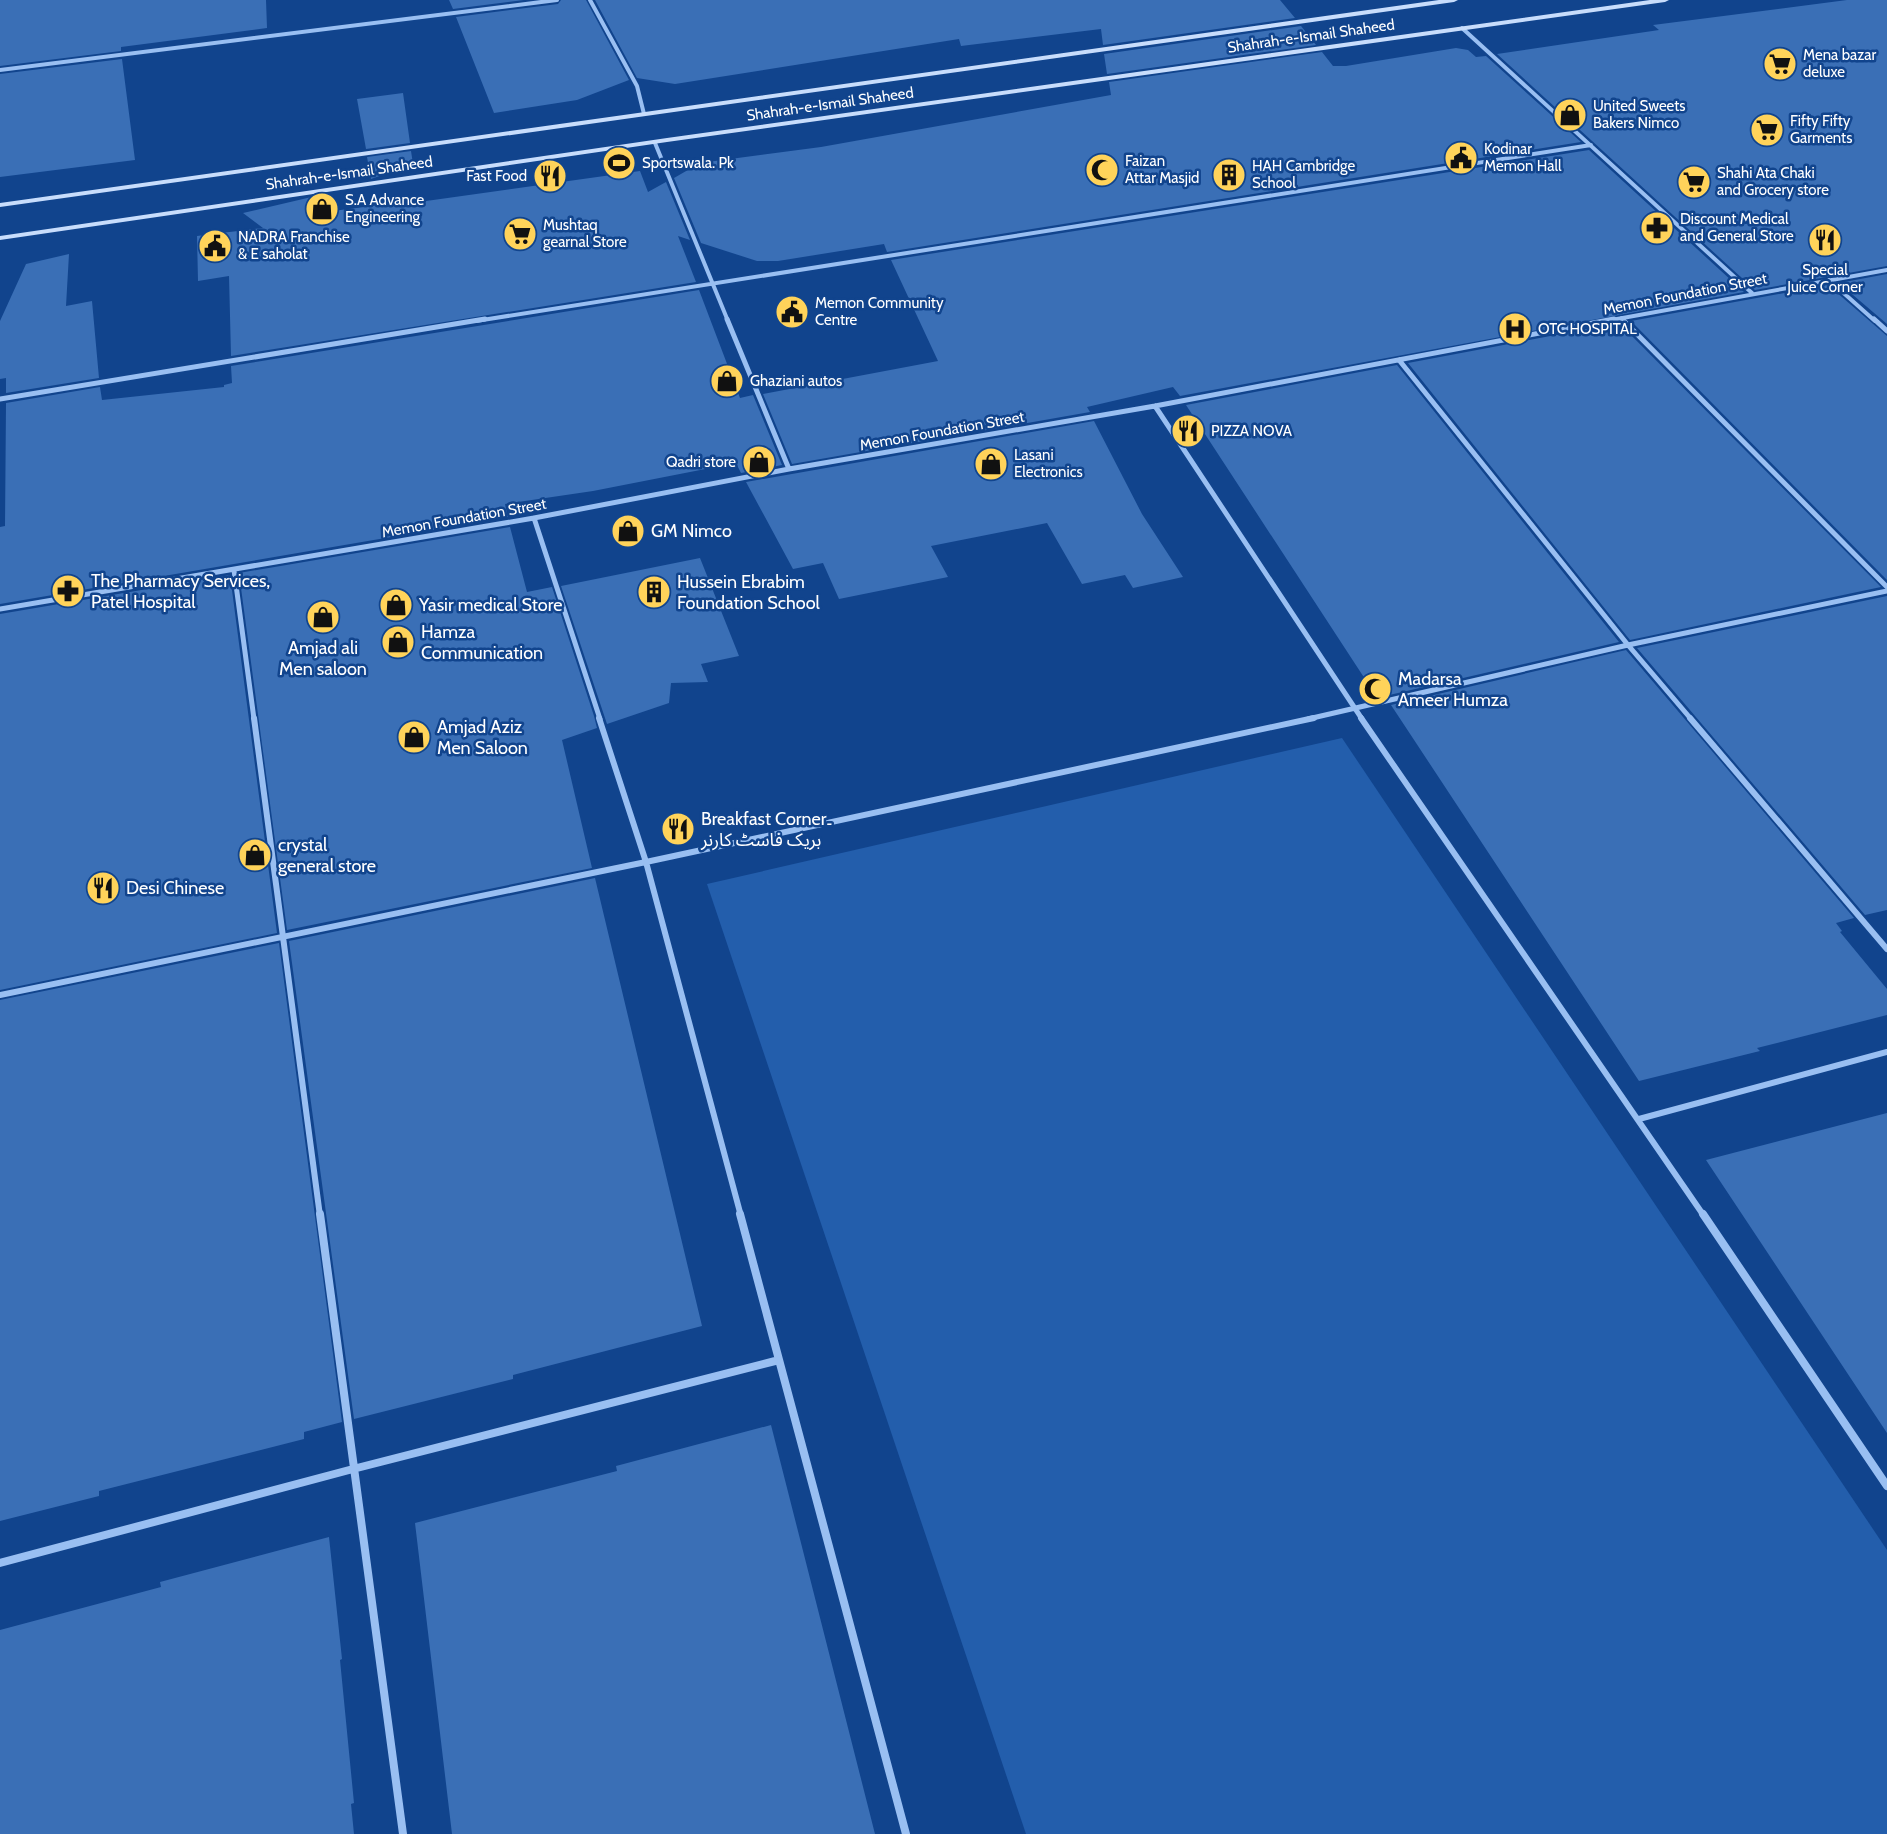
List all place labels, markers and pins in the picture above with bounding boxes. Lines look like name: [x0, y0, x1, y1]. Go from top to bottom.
supermarket icon: Mena bazar deluxe: [1762, 46, 1798, 82]
place label: Mena bazar deluxe: [1803, 46, 1876, 81]
shop icon: United Sweets Bakers Nimco: [1552, 97, 1588, 133]
place label: United Sweets Bakers Nimco: [1593, 97, 1686, 132]
supermarket icon: Fifty Fifty Garments: [1749, 112, 1785, 148]
place label: Fifty Fifty Garments: [1790, 112, 1852, 147]
public building icon: Kodinar Memon Hall: [1443, 140, 1479, 176]
place label: Kodinar Memon Hall: [1484, 140, 1562, 175]
sports icon: Sportswala. Pk: [601, 145, 637, 181]
mosque icon: Faizan Attar Masjid: [1084, 152, 1120, 188]
place label: Faizan Attar Masjid: [1125, 152, 1199, 187]
place label: Sportswala. Pk: [642, 154, 734, 172]
building icon: HAH Cambridge School: [1211, 157, 1247, 193]
place label: HAH Cambridge School: [1252, 157, 1355, 192]
restaurant icon: Fast Food: [532, 158, 568, 194]
supermarket icon: Shahi Ata Chaki and Grocery store: [1676, 164, 1712, 200]
place label: Shahi Ata Chaki and Grocery store: [1717, 164, 1829, 199]
place label: Fast Food: [466, 167, 527, 185]
shop icon: S.A Advance Engineering: [304, 191, 340, 227]
place label: S.A Advance Engineering: [345, 191, 424, 226]
pharmacy icon: Discount Medical and General Store: [1639, 210, 1675, 246]
place label: Discount Medical and General Store: [1680, 210, 1794, 245]
supermarket icon: Mushtaq gearnal Store: [502, 216, 538, 252]
place label: Mushtaq gearnal Store: [543, 216, 627, 251]
restaurant icon: Special Juice Corner: [1807, 222, 1843, 258]
public building icon: NADRA Franchise & E saholat: [197, 228, 233, 264]
place label: NADRA Franchise & E saholat: [238, 228, 350, 263]
place label: Special Juice Corner: [1786, 261, 1863, 296]
public building icon: Memon Community Centre: [774, 294, 810, 330]
place label: Memon Community Centre: [815, 294, 944, 329]
hospital icon: OTC HOSPITAL: [1497, 311, 1533, 347]
place label: OTC HOSPITAL: [1538, 320, 1637, 338]
shop icon: Ghaziani autos: [709, 363, 745, 399]
place label: Ghaziani autos: [750, 372, 842, 390]
restaurant icon: PIZZA NOVA: [1170, 413, 1206, 449]
place label: PIZZA NOVA: [1211, 422, 1293, 440]
shop icon: Qadri store: [741, 444, 777, 480]
shop icon: Lasani Electronics: [973, 446, 1009, 482]
place label: Lasani Electronics: [1014, 446, 1083, 481]
place label: Qadri store: [666, 453, 736, 471]
shop icon: GM Nimco: [610, 513, 646, 549]
place label: GM Nimco: [651, 520, 732, 542]
place label: The Pharmacy Services, Patel Hospital: [91, 570, 270, 613]
place label: Hussein Ebrabim Foundation School: [677, 571, 821, 614]
pharmacy icon: The Pharmacy Services, Patel Hospital: [50, 573, 86, 609]
building icon: Hussein Ebrabim Foundation School: [636, 574, 672, 610]
shop icon: Yasir medical Store: [378, 587, 414, 623]
place label: Yasir medical Store: [418, 594, 562, 616]
shop icon: Amjad ali Men saloon: [305, 599, 341, 635]
place label: Hamza Communication: [421, 621, 543, 664]
shop icon: Hamza Communication: [380, 624, 416, 660]
place label: Amjad ali Men saloon: [279, 637, 367, 680]
place label: Madarsa Ameer Humza: [1398, 668, 1508, 711]
mosque icon: Madarsa Ameer Humza: [1357, 671, 1393, 707]
place label: Amjad Aziz Men Saloon: [437, 716, 528, 759]
shop icon: Amjad Aziz Men Saloon: [396, 719, 432, 755]
place label: Breakfast Corner۔ بریک فاسٹ کارنر: [700, 808, 832, 851]
restaurant icon: Breakfast Corner۔ بریک فاسٹ کارنر: [660, 811, 696, 847]
place label: crystal general store: [278, 834, 376, 877]
shop icon: crystal general store: [237, 837, 273, 873]
restaurant icon: Desi Chinese: [85, 870, 121, 906]
place label: Desi Chinese: [126, 877, 224, 899]

